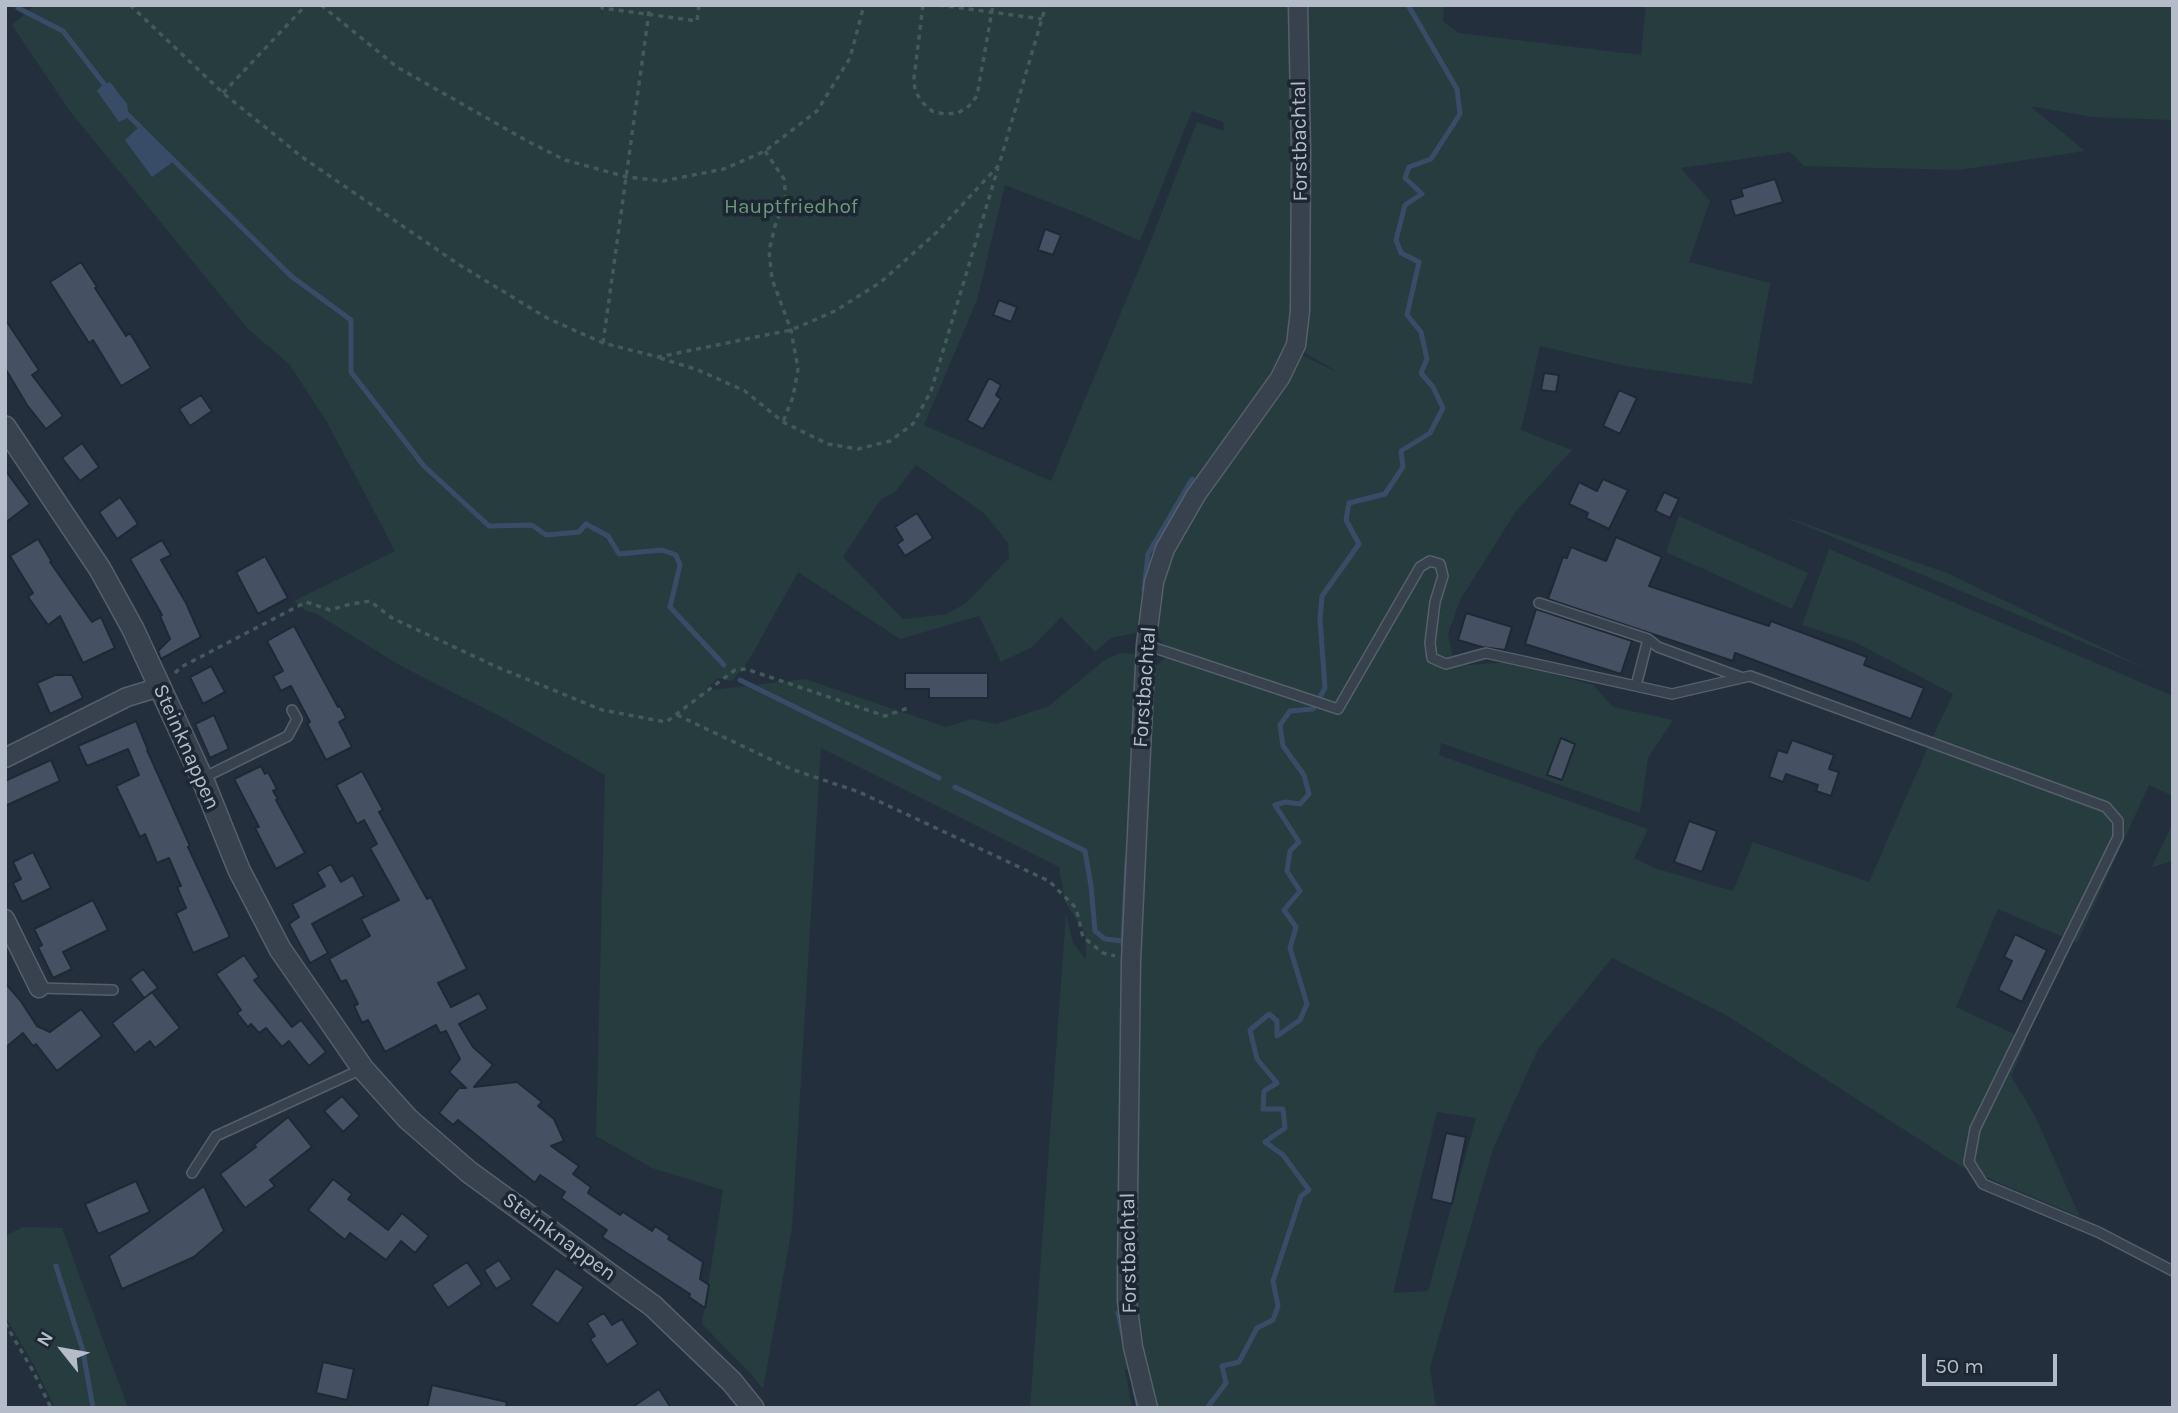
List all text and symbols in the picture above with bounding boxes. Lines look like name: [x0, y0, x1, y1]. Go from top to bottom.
street label: Forstbachtal: [1286, 80, 1314, 202]
park label: Hauptfriedhof: [724, 194, 858, 220]
street label: Forstbachtal: [1128, 626, 1162, 748]
street label: Steinknappen: [147, 680, 225, 814]
street label: Steinknappen: [497, 1187, 621, 1287]
street label: Forstbachtal: [1115, 1192, 1143, 1314]
north arrow: [28, 1315, 98, 1385]
text: N: [32, 1328, 58, 1351]
scale bar: [1926, 1340, 2061, 1384]
text: 50 m: [1935, 1354, 1984, 1378]

